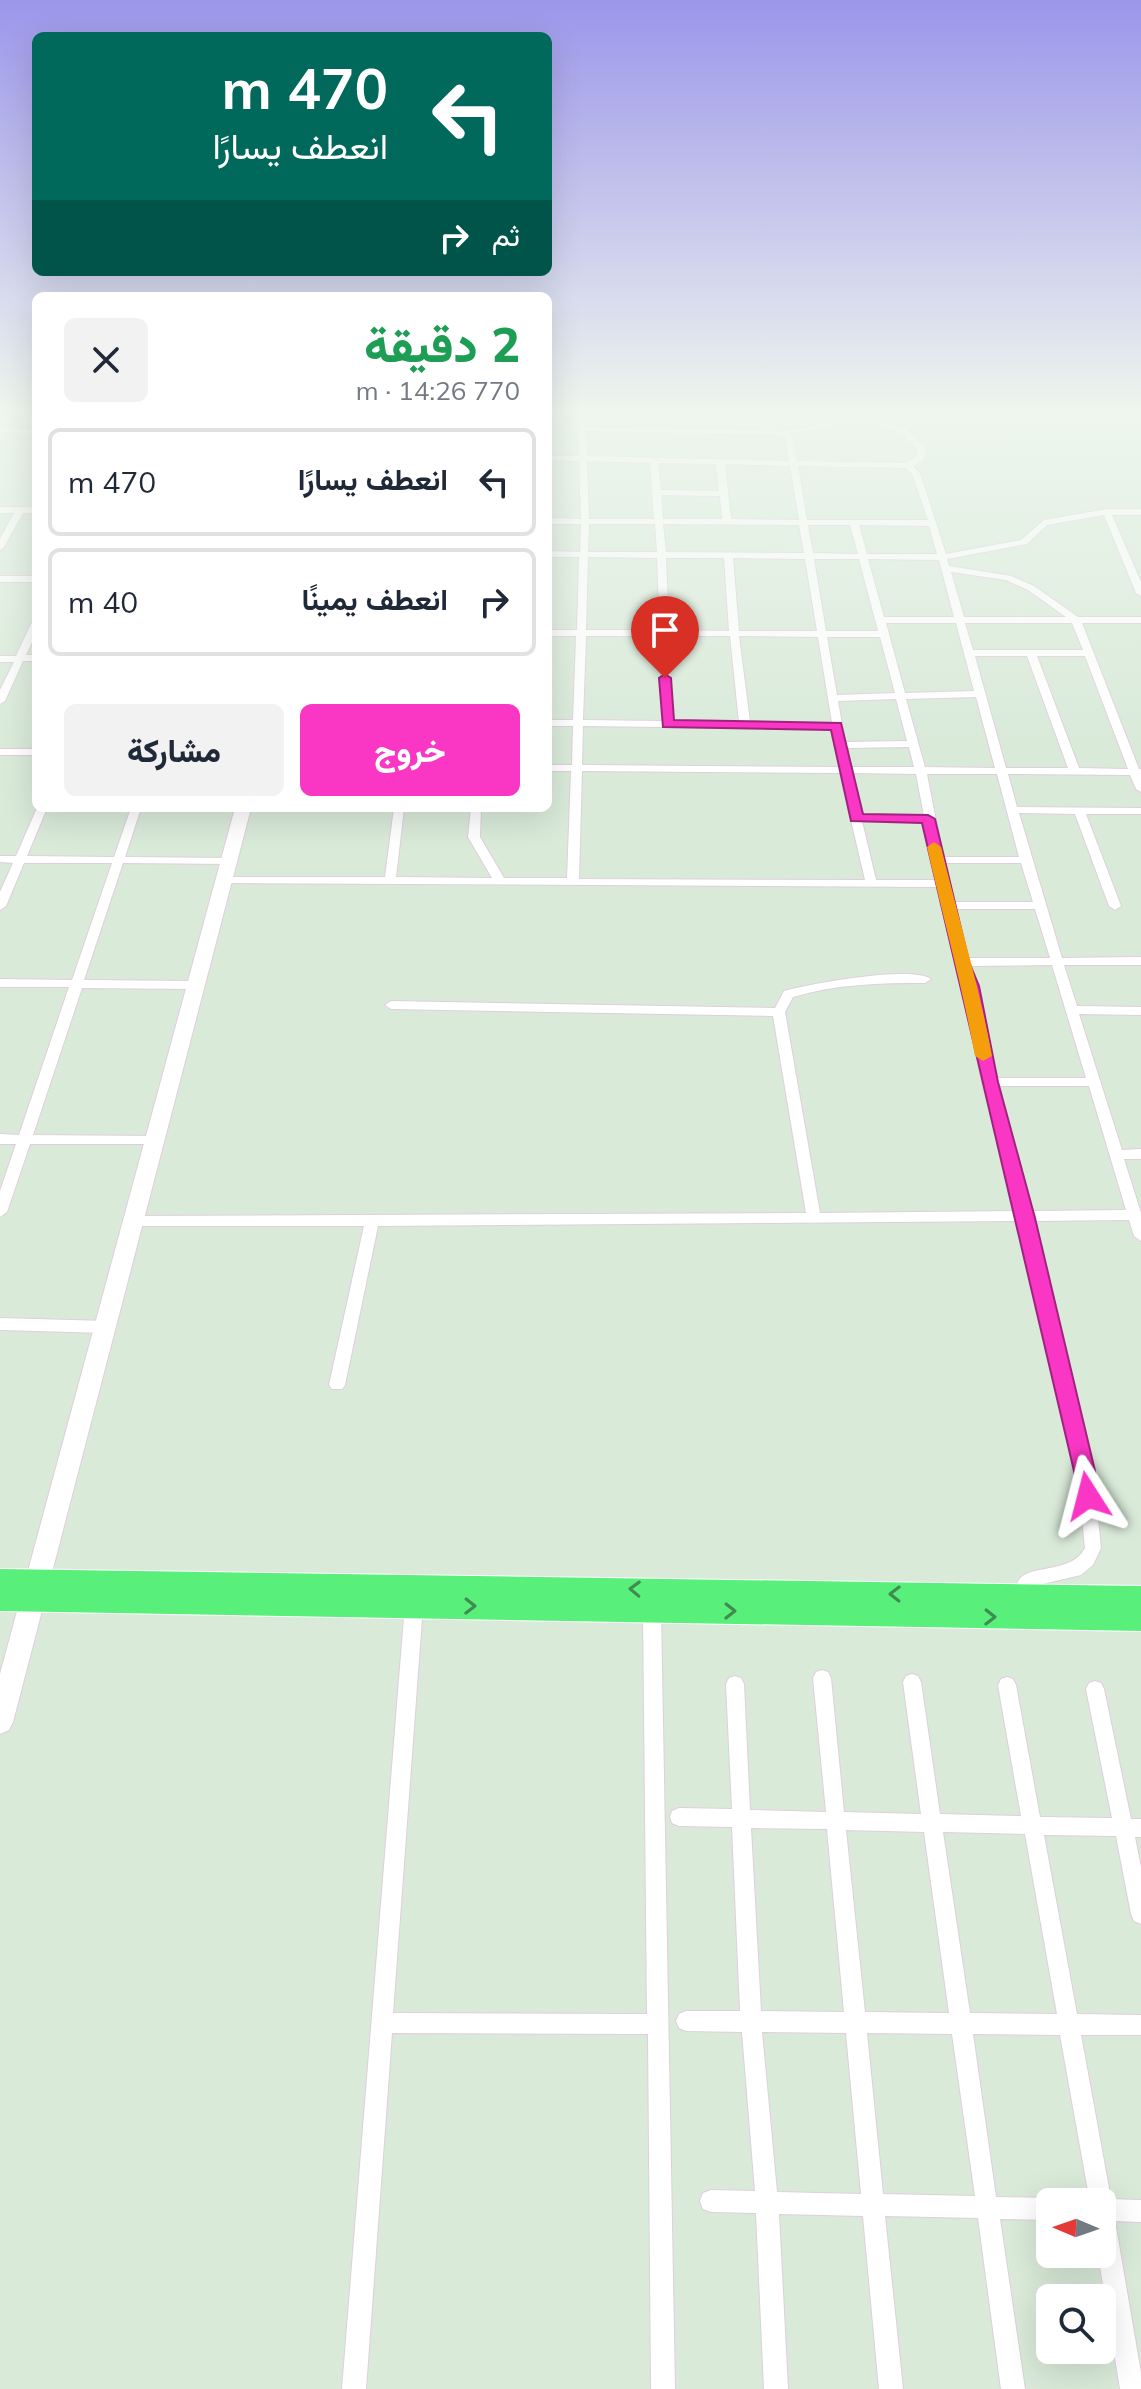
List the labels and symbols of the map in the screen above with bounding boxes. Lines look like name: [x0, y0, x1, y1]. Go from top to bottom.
pin: [631, 596, 699, 678]
position arrow: [1046, 1454, 1130, 1538]
one-way arrow: [628, 1581, 641, 1598]
one-way arrow: [888, 1585, 901, 1603]
one-way arrow: [464, 1598, 477, 1615]
one-way arrow: [724, 1603, 737, 1620]
one-way arrow: [984, 1608, 997, 1626]
north arrow: [1036, 2188, 1116, 2268]

